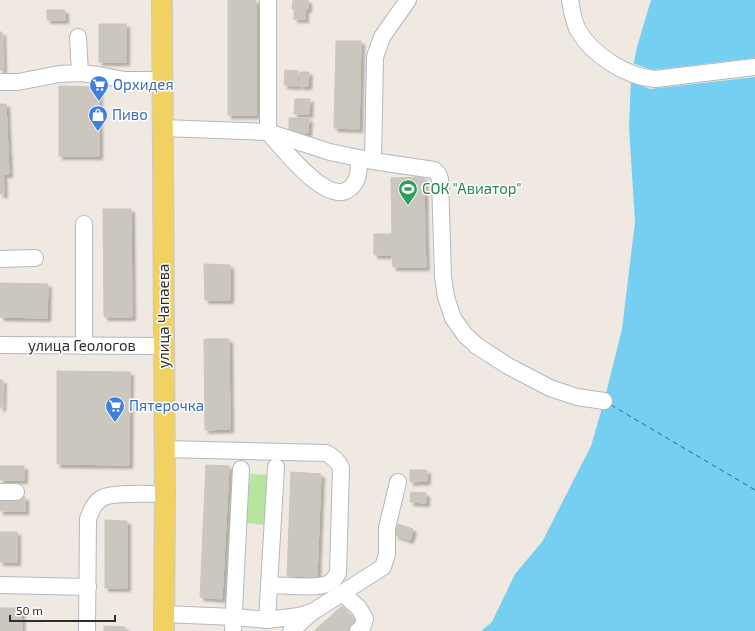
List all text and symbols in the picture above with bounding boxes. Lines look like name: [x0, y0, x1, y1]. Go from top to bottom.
supermarket icon: Орхидея: [88, 74, 110, 102]
place label: Орхидея: [113, 75, 174, 93]
shop icon: Пиво: [87, 104, 109, 132]
place label: Пиво: [112, 105, 148, 123]
sports icon: СОК "Авиатор": [397, 178, 419, 206]
place label: СОК "Авиатор": [422, 179, 522, 197]
street label: улица Чапаева: [154, 264, 173, 368]
street label: улица Геологов: [28, 336, 136, 355]
supermarket icon: Пятерочка: [104, 395, 126, 423]
place label: Пятерочка: [129, 396, 204, 414]
scale bar: [10, 597, 115, 623]
text: 50 m: [16, 603, 43, 617]

